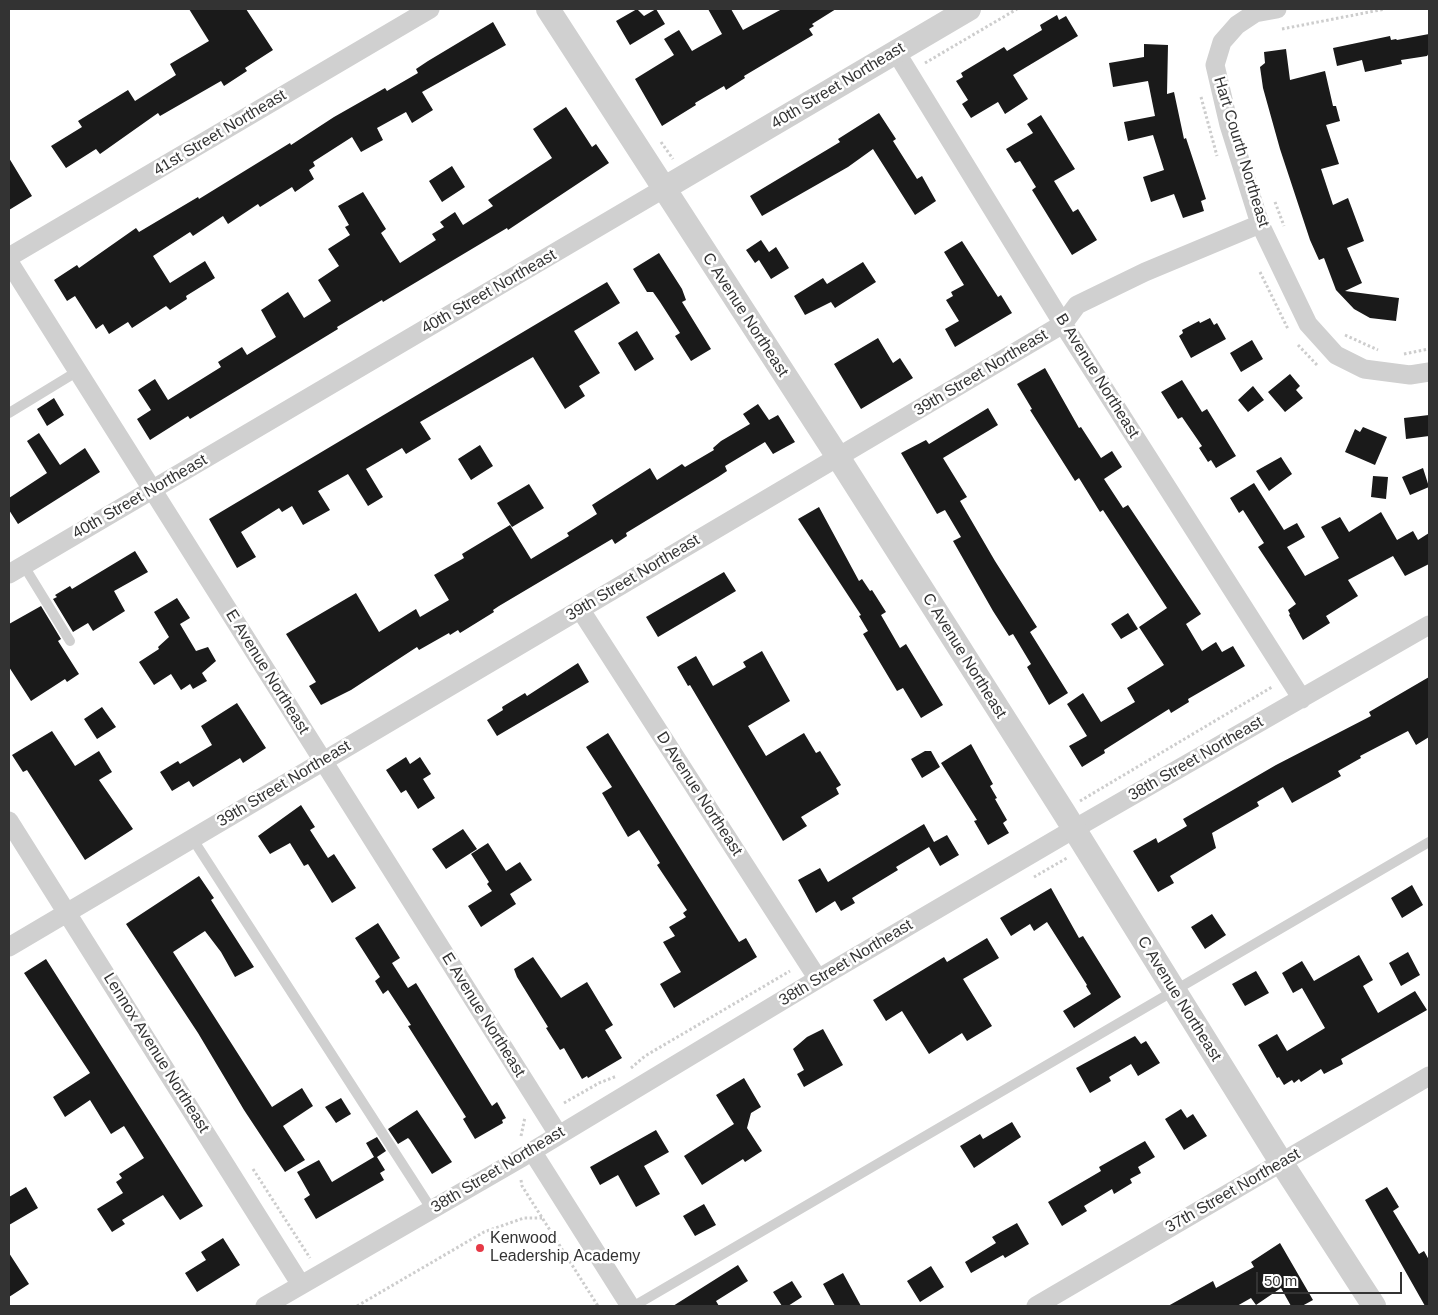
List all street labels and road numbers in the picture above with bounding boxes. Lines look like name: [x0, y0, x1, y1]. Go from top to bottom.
street label: 40th Street Northeast: [768, 39, 908, 133]
street label: Hart Courth Northeast: [1209, 74, 1273, 230]
street label: 41st Street Northeast: [150, 86, 290, 180]
street label: 40th Street Northeast: [418, 246, 560, 338]
street label: C Avenue Northeast: [698, 249, 792, 381]
street label: B Avenue Northeast: [1051, 310, 1143, 442]
street label: 39th Street Northeast: [911, 326, 1051, 420]
street label: 40th Street Northeast: [69, 451, 211, 543]
street label: 39th Street Northeast: [563, 531, 703, 625]
street label: C Avenue Northeast: [918, 590, 1010, 722]
street label: E Avenue Northeast: [221, 606, 313, 738]
street label: 38th Street Northeast: [1125, 713, 1267, 805]
street label: D Avenue Northeast: [652, 728, 746, 860]
street label: 39th Street Northeast: [214, 737, 354, 831]
street label: 38th Street Northeast: [776, 916, 916, 1010]
street label: C Avenue Northeast: [1133, 933, 1225, 1065]
street label: E Avenue Northeast: [437, 949, 529, 1081]
street label: Lennox Avenue Northeast: [99, 970, 213, 1136]
street label: 38th Street Northeast: [428, 1123, 568, 1217]
street label: 37th Street Northeast: [1162, 1145, 1304, 1237]

